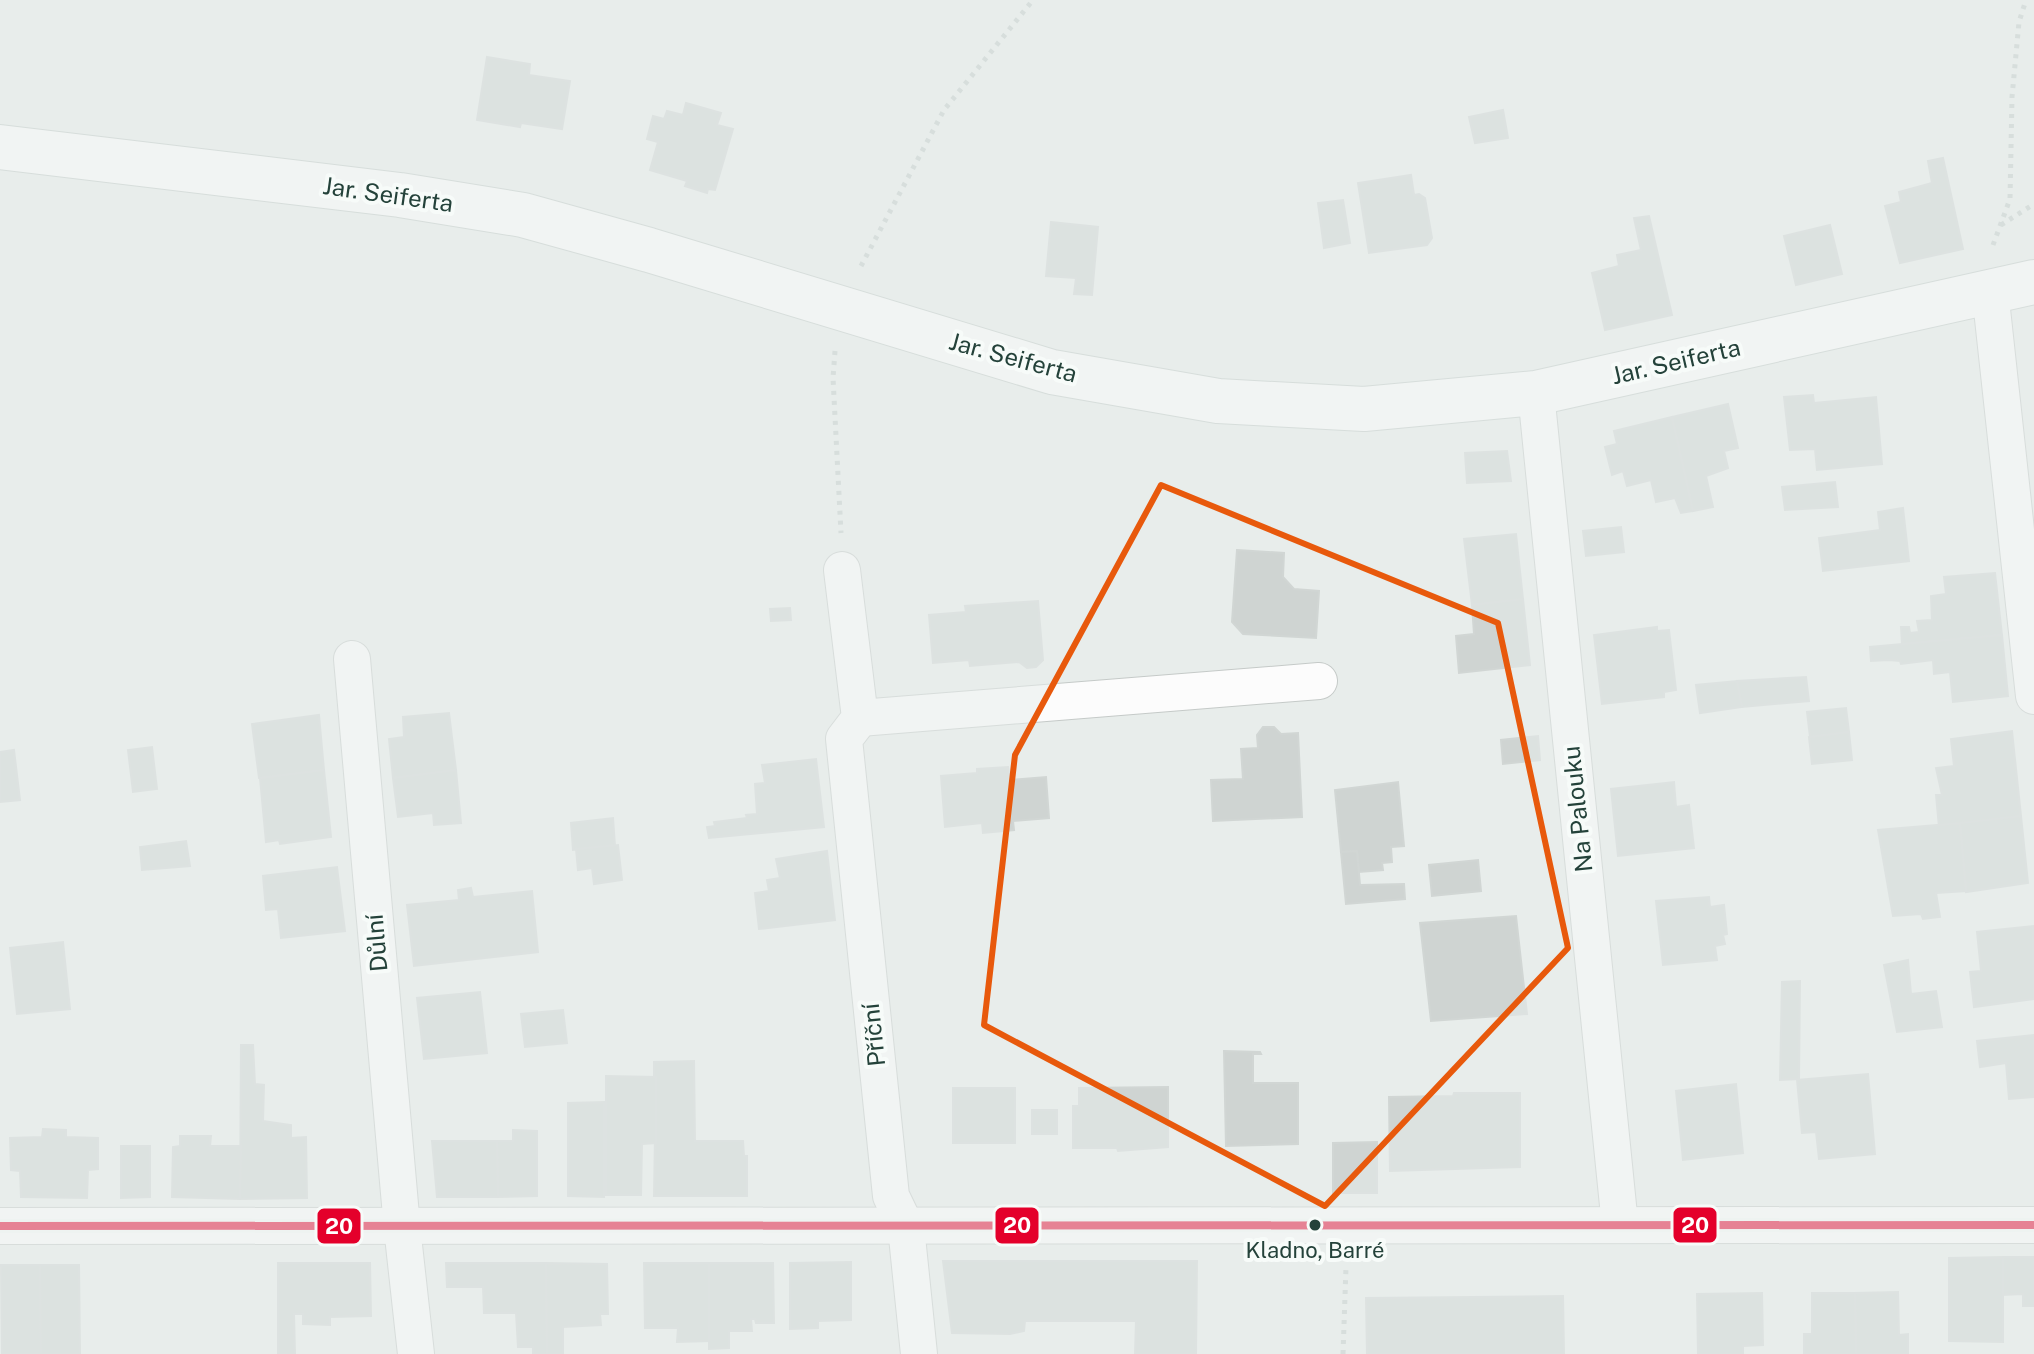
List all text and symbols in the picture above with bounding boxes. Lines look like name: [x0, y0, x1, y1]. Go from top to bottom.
street label: Jar. Seiferta: [321, 171, 455, 217]
street label: Jar. Seiferta: [946, 327, 1080, 388]
street label: Jar. Seiferta: [1609, 333, 1743, 389]
street label: Na Palouku: [1556, 745, 1598, 874]
street label: Důlní: [359, 912, 392, 973]
street label: Příční: [856, 1001, 890, 1068]
line badge: 20: [994, 1206, 1040, 1245]
line badge: 20: [1672, 1206, 1718, 1244]
line badge: 20: [316, 1207, 362, 1245]
text: 20: [1003, 1212, 1031, 1238]
text: 20: [1681, 1212, 1709, 1238]
text: 20: [325, 1213, 353, 1239]
marker: Kladno, Barré: [1307, 1217, 1323, 1233]
place label: Kladno, Barré: [1245, 1237, 1385, 1263]

